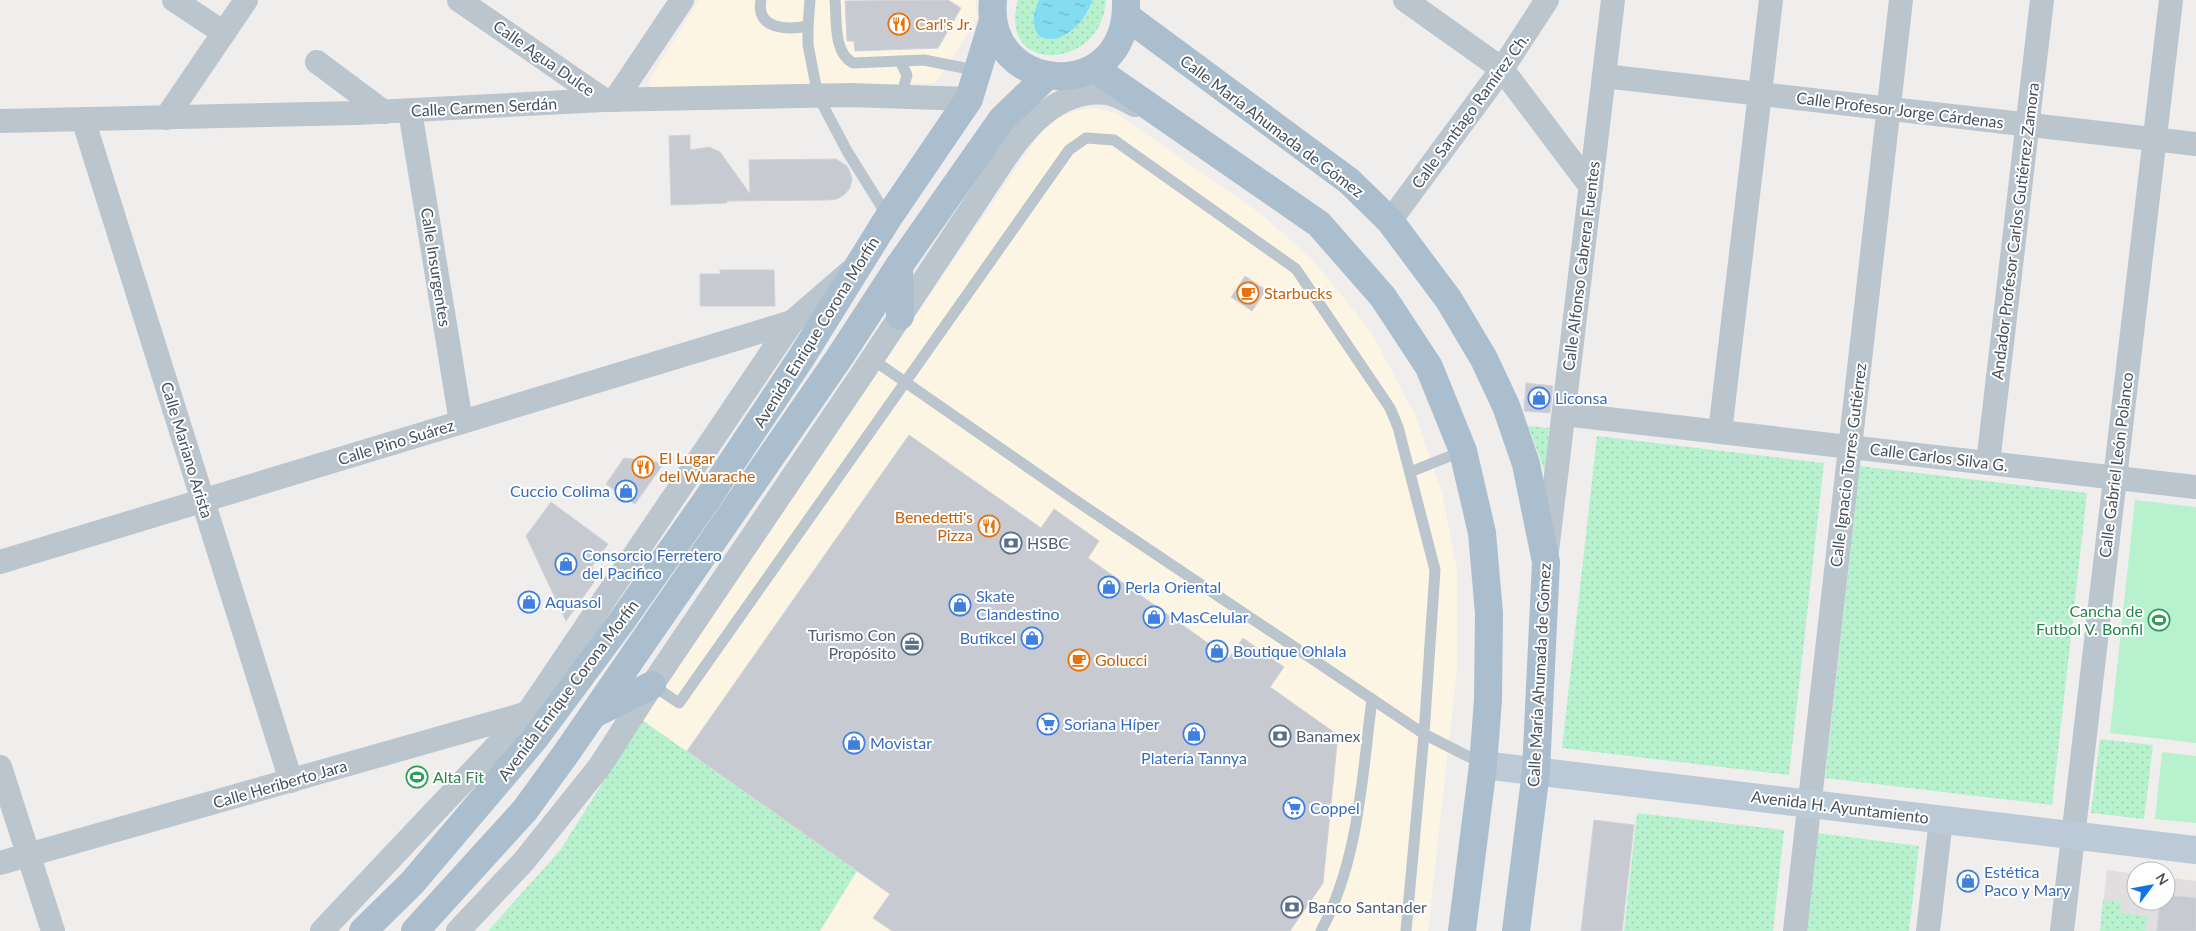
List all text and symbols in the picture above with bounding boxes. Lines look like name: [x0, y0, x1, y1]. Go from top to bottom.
restaurant icon: Carl's Jr.: [887, 12, 911, 36]
place label: Carl's Jr.: [915, 14, 972, 33]
street label: Calle Agua Dulce: [490, 16, 598, 100]
street label: Calle Santiago Ramírez Ch.: [1407, 30, 1532, 192]
street label: Calle María Ahumada de Gómez: [1177, 51, 1368, 201]
street label: Andador Profesor Carlos Gutiérrez Zamora: [1987, 81, 2042, 381]
street label: Calle Profesor Jorge Cárdenas: [1795, 87, 2005, 132]
street label: Calle Carmen Serdán: [410, 93, 558, 120]
street label: Calle Alfonso Cabrera Fuentes: [1558, 160, 1603, 372]
street label: Calle Insurgentes: [418, 206, 455, 328]
street label: Avenida Enrique Corona Morfín: [749, 233, 882, 431]
cafe icon: Starbucks: [1236, 281, 1260, 305]
place label: Starbucks: [1264, 283, 1332, 302]
street label: Calle Ignacio Torres Gutiérrez: [1826, 362, 1869, 568]
street label: Calle Gabriel León Polanco: [2095, 371, 2136, 559]
street label: Calle Mariano Arista: [158, 379, 217, 520]
shop icon: Liconsa: [1527, 386, 1551, 410]
place label: Liconsa: [1555, 388, 1607, 407]
street label: Calle Pino Suárez: [335, 415, 456, 468]
street label: Calle Carlos Silva G.: [1869, 439, 2009, 474]
place label: El Lugar del Wuarache: [659, 448, 756, 485]
restaurant icon: El Lugar del Wuarache: [631, 455, 655, 479]
shop icon: Cuccio Colima: [614, 479, 638, 503]
place label: Cuccio Colima: [510, 481, 610, 500]
place label: Benedetti's Pizza: [895, 507, 973, 544]
restaurant icon: Benedetti's Pizza: [977, 514, 1001, 538]
bank icon: HSBC: [999, 531, 1023, 555]
place label: HSBC: [1027, 533, 1069, 552]
place label: Consorcio Ferretero del Pacifico: [582, 545, 722, 582]
shop icon: Consorcio Ferretero del Pacifico: [554, 552, 578, 576]
street label: Calle María Ahumada de Gómez: [1523, 562, 1554, 787]
shop icon: Perla Oriental: [1097, 575, 1121, 599]
place label: Perla Oriental: [1125, 577, 1221, 596]
place label: Skate Clandestino: [976, 586, 1060, 623]
shop icon: Aquasol: [517, 590, 541, 614]
place label: Aquasol: [545, 592, 601, 611]
shop icon: Skate Clandestino: [948, 593, 972, 617]
street label: Avenida Enrique Corona Morfín: [493, 596, 642, 784]
place label: Cancha de Futbol V. Bonfil: [2036, 601, 2143, 638]
shop icon: MasCelular: [1142, 605, 1166, 629]
place label: MasCelular: [1170, 607, 1249, 626]
sports icon: Cancha de Futbol V. Bonfil: [2147, 608, 2171, 632]
place label: Turismo Con Propósito: [808, 625, 896, 662]
shop icon: Butikcel: [1020, 626, 1044, 650]
place label: Butikcel: [960, 628, 1016, 647]
office icon: Turismo Con Propósito: [900, 632, 924, 656]
shop icon: Boutique Ohlala: [1205, 639, 1229, 663]
place label: Boutique Ohlala: [1233, 641, 1347, 660]
cafe icon: Golucci: [1067, 648, 1091, 672]
place label: Golucci: [1095, 650, 1147, 669]
supermarket icon: Soriana Híper: [1036, 712, 1060, 736]
place label: Soriana Híper: [1064, 714, 1160, 733]
shop icon: Platería Tannya: [1182, 722, 1206, 746]
bank icon: Banamex: [1268, 724, 1292, 748]
place label: Banamex: [1296, 726, 1361, 745]
shop icon: Movistar: [842, 731, 866, 755]
place label: Movistar: [870, 733, 932, 752]
place label: Platería Tannya: [1141, 748, 1247, 767]
street label: Calle Heriberto Jara: [211, 755, 349, 812]
sports icon: Alta Fit: [405, 765, 429, 789]
place label: Alta Fit: [433, 767, 484, 786]
street label: Avenida H. Ayuntamiento: [1750, 786, 1930, 827]
supermarket icon: Coppel: [1282, 796, 1306, 820]
place label: Coppel: [1310, 798, 1360, 817]
north arrow: [2126, 861, 2176, 911]
place label: Estética Paco y Mary: [1984, 862, 2071, 899]
shop icon: Estética Paco y Mary: [1956, 869, 1980, 893]
text: N: [2152, 870, 2173, 888]
bank icon: Banco Santander: [1280, 895, 1304, 919]
place label: Banco Santander: [1308, 897, 1427, 916]

